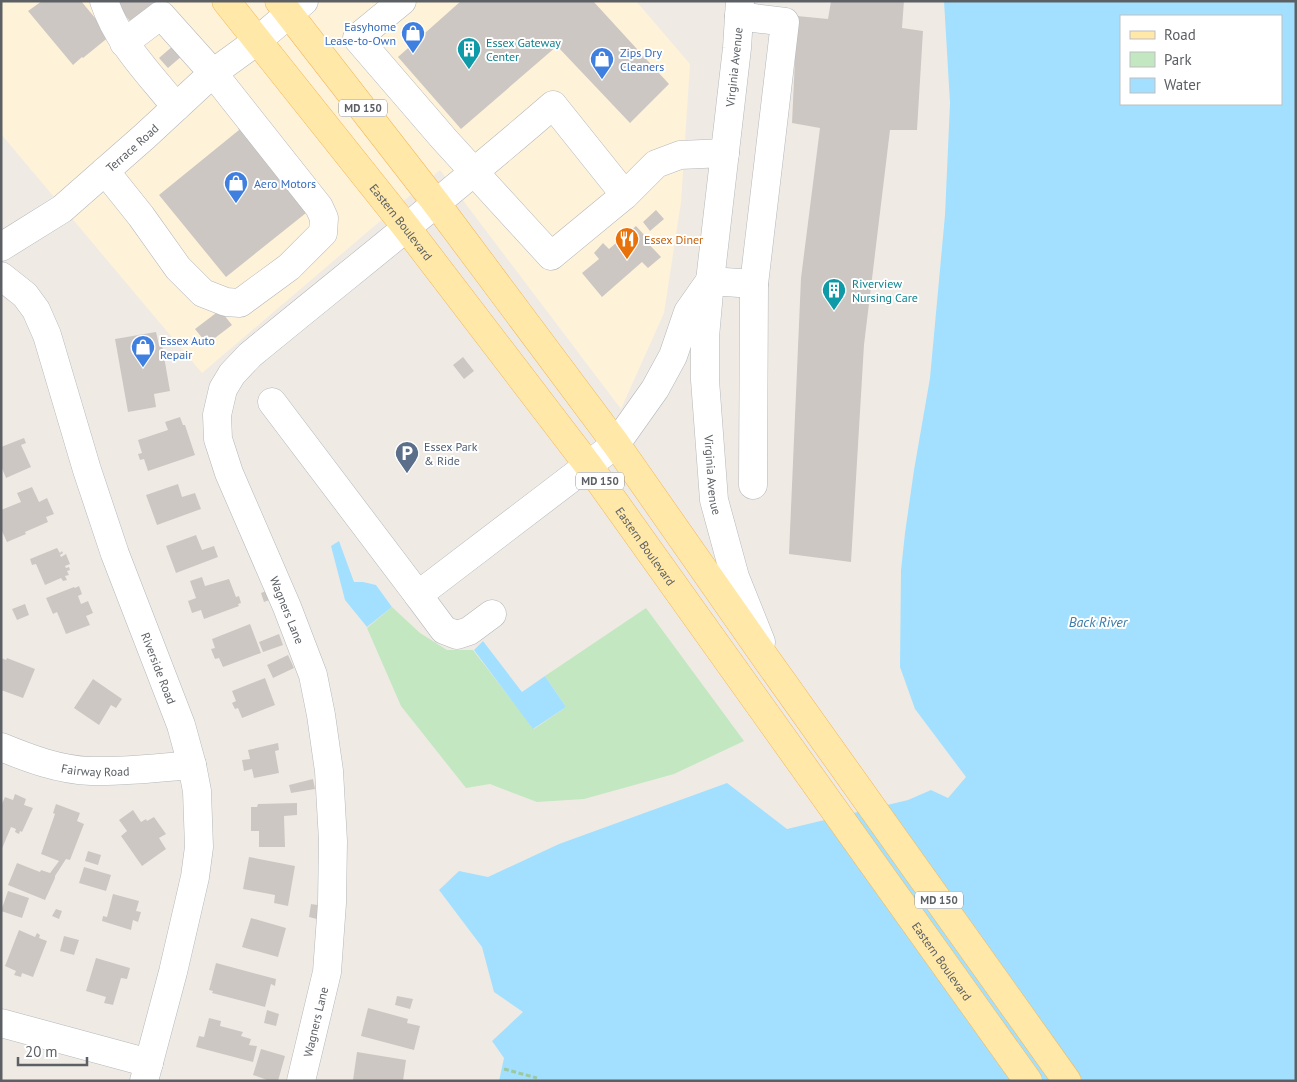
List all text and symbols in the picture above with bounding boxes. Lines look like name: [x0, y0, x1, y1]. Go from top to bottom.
legend: [1120, 15, 1282, 105]
place label: Easyhome Lease-to-Own: [325, 19, 396, 48]
shop icon: Easyhome Lease-to-Own: [400, 20, 426, 54]
text: Road: [1164, 25, 1196, 44]
street label: Virginia Avenue: [722, 27, 746, 108]
place label: Essex Gateway Center: [486, 35, 561, 64]
building icon: Essex Gateway Center: [456, 36, 482, 70]
place label: Zips Dry Cleaners: [620, 45, 664, 74]
shop icon: Zips Dry Cleaners: [589, 46, 615, 80]
text: Park: [1164, 50, 1192, 69]
text: Water: [1164, 75, 1201, 94]
road number: MD 150: [339, 100, 387, 116]
street label: Terrace Road: [102, 120, 161, 175]
shop icon: Aero Motors: [223, 170, 249, 204]
place label: Aero Motors: [254, 176, 316, 191]
street label: Eastern Boulevard: [367, 181, 436, 263]
restaurant icon: Essex Diner: [614, 226, 640, 260]
place label: Essex Diner: [644, 232, 703, 247]
place label: Riverview Nursing Care: [852, 276, 918, 305]
building icon: Riverview Nursing Care: [821, 277, 847, 311]
place label: Essex Auto Repair: [160, 333, 215, 362]
shop icon: Essex Auto Repair: [130, 334, 156, 368]
street label: Virginia Avenue: [702, 433, 725, 516]
place label: Essex Park & Ride: [424, 439, 478, 468]
parking icon: Essex Park & Ride: [394, 440, 420, 474]
road number: MD 150: [576, 472, 624, 490]
street label: Eastern Boulevard: [613, 504, 679, 588]
street label: Wagners Lane: [267, 574, 307, 646]
water label: Back River: [1069, 613, 1129, 631]
street label: Riverside Road: [138, 630, 180, 706]
street label: Fairway Road: [60, 760, 130, 779]
road number: MD 150: [915, 892, 963, 908]
street label: Eastern Boulevard: [909, 919, 975, 1003]
street label: Wagners Lane: [300, 985, 331, 1058]
scale bar: [18, 1034, 86, 1066]
text: 20 m: [25, 1042, 58, 1061]

